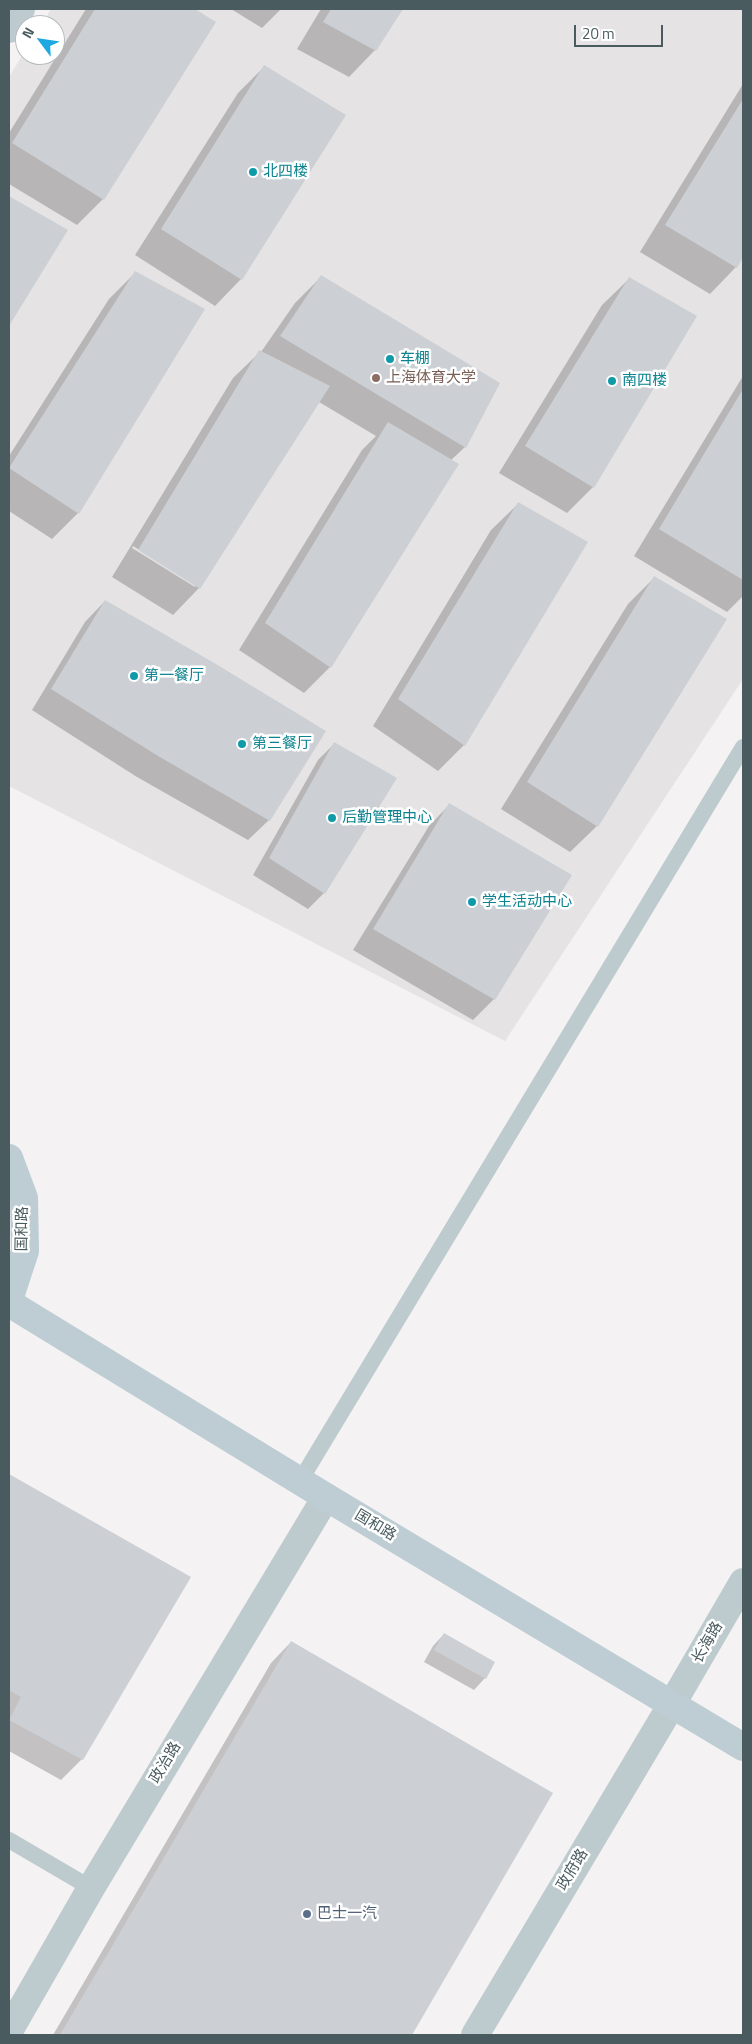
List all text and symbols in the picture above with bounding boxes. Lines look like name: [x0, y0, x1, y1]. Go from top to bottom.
north arrow: [15, 15, 65, 65]
scale bar: [577, 15, 666, 47]
text: 20 m: [582, 22, 615, 45]
text: N: [16, 23, 39, 42]
place label: 北四楼: [263, 163, 308, 181]
marker: 北四楼: [247, 166, 259, 178]
place label: 车棚: [400, 350, 430, 368]
marker: 车棚: [384, 353, 396, 365]
place label: 上海体育大学: [386, 369, 476, 387]
marker: 上海体育大学: [370, 372, 382, 384]
place label: 南四楼: [622, 372, 667, 390]
marker: 南四楼: [606, 375, 618, 387]
place label: 第一餐厅: [144, 667, 204, 685]
marker: 第一餐厅: [128, 670, 140, 682]
place label: 第三餐厅: [252, 735, 312, 753]
marker: 第三餐厅: [236, 738, 248, 750]
place label: 后勤管理中心: [342, 809, 432, 827]
marker: 后勤管理中心: [326, 812, 338, 824]
place label: 学生活动中心: [482, 893, 572, 911]
marker: 学生活动中心: [466, 896, 478, 908]
street label: 国和路: [14, 1206, 32, 1252]
street label: 国和路: [351, 1507, 399, 1545]
street label: 长海路: [689, 1619, 727, 1667]
street label: 政治路: [147, 1739, 185, 1787]
street label: 政府路: [554, 1846, 592, 1894]
place label: 巴士一汽: [317, 1905, 377, 1923]
marker: 巴士一汽: [301, 1908, 313, 1920]

